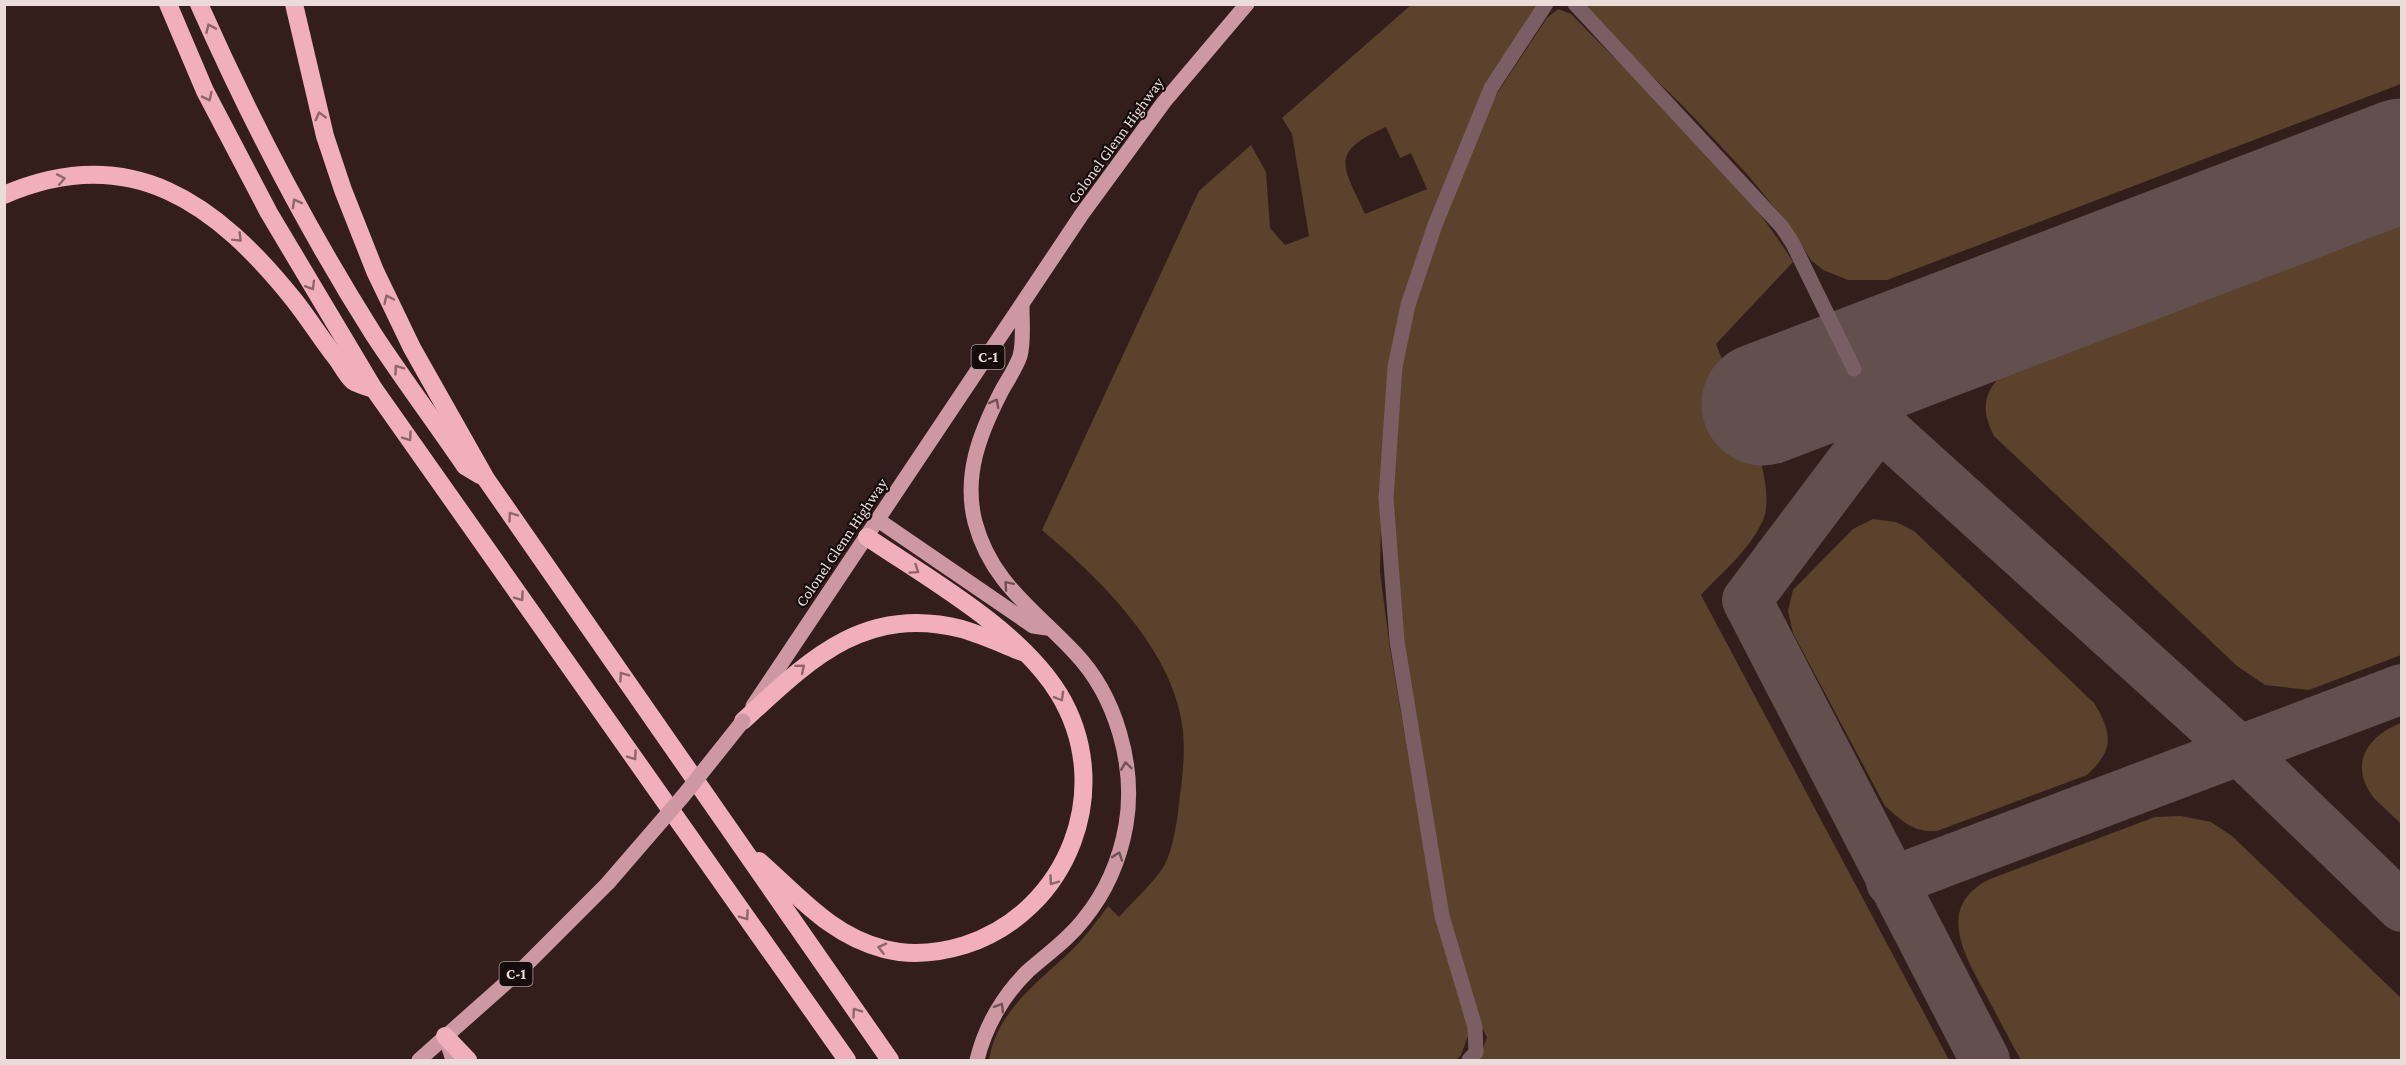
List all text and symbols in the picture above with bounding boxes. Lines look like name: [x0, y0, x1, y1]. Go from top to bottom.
one-way arrow: [205, 24, 217, 35]
street label: Colonel Glenn Highway: [1064, 74, 1168, 207]
one-way arrow: [201, 90, 213, 101]
one-way arrow: [314, 111, 327, 121]
one-way arrow: [55, 173, 65, 186]
one-way arrow: [292, 199, 303, 209]
one-way arrow: [232, 231, 242, 242]
one-way arrow: [304, 280, 316, 290]
one-way arrow: [383, 294, 395, 305]
road number: C-1: [972, 345, 1004, 369]
one-way arrow: [394, 365, 405, 376]
one-way arrow: [988, 399, 999, 409]
one-way arrow: [401, 431, 412, 442]
street label: Colonel Glenn Highway: [792, 474, 892, 610]
one-way arrow: [508, 511, 519, 522]
one-way arrow: [908, 563, 919, 574]
one-way arrow: [1004, 581, 1015, 592]
one-way arrow: [513, 590, 524, 601]
one-way arrow: [794, 664, 805, 675]
one-way arrow: [619, 672, 630, 683]
one-way arrow: [1052, 691, 1064, 701]
one-way arrow: [626, 750, 637, 761]
one-way arrow: [1120, 761, 1132, 771]
one-way arrow: [1110, 851, 1123, 861]
one-way arrow: [1049, 874, 1060, 885]
one-way arrow: [738, 909, 749, 920]
one-way arrow: [877, 942, 887, 955]
road number: C-1: [500, 962, 532, 986]
one-way arrow: [992, 1003, 1004, 1013]
one-way arrow: [852, 1008, 863, 1019]

